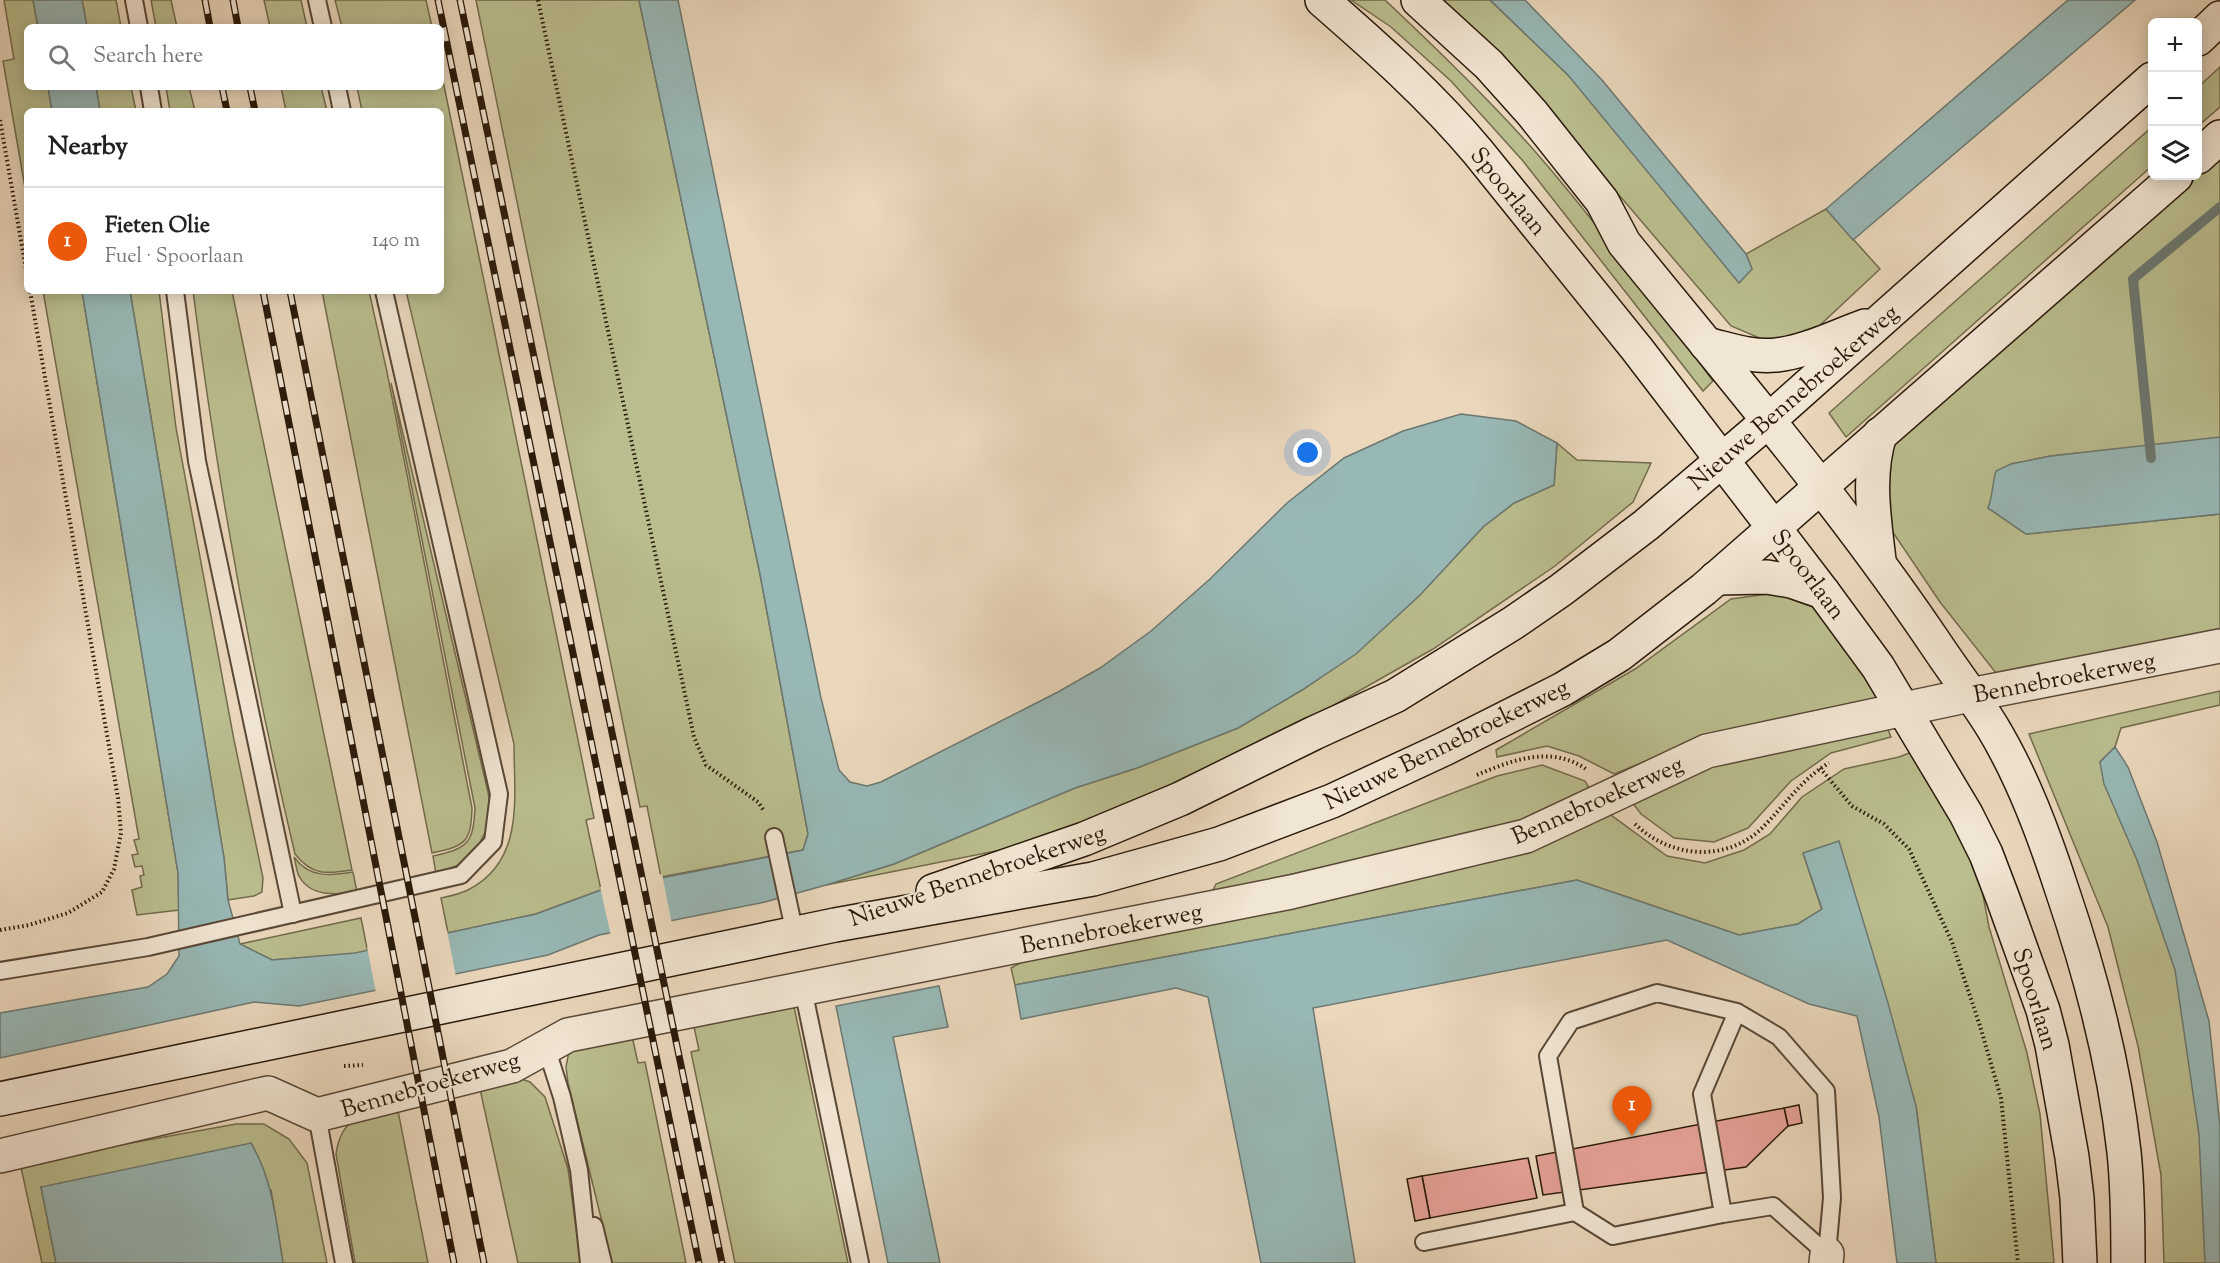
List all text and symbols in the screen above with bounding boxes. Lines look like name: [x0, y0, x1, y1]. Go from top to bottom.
map controls: [2148, 18, 2202, 180]
button: +: [2148, 18, 2202, 72]
search box: [24, 24, 444, 90]
icon: search: [45, 41, 78, 74]
text: Search here: [93, 41, 203, 73]
button: −: [2148, 72, 2202, 126]
button: layers: [2148, 126, 2202, 180]
text: Nearby: [48, 129, 128, 166]
street label: Spoorlaan: [1461, 140, 1554, 244]
text: Fieten Olie: [105, 211, 210, 243]
text: 1: [64, 227, 71, 256]
text: 140 m: [372, 227, 420, 256]
text: Fuel · Spoorlaan: [105, 243, 244, 272]
street label: Nieuwe Bennebroekerweg: [1682, 297, 1907, 500]
your location: [1293, 438, 1322, 467]
street label: Spoorlaan: [1762, 523, 1853, 628]
street label: Bennebroekerweg: [1971, 645, 2159, 713]
street label: Nieuwe Bennebroekerweg: [1319, 671, 1575, 820]
street label: Bennebroekerweg: [1507, 749, 1689, 855]
street label: Nieuwe Bennebroekerweg: [845, 817, 1111, 937]
street label: Bennebroekerweg: [1018, 896, 1206, 964]
street label: Spoorlaan: [2002, 944, 2066, 1055]
street label: Bennebroekerweg: [337, 1044, 524, 1128]
pin: 1: [1612, 1086, 1652, 1136]

